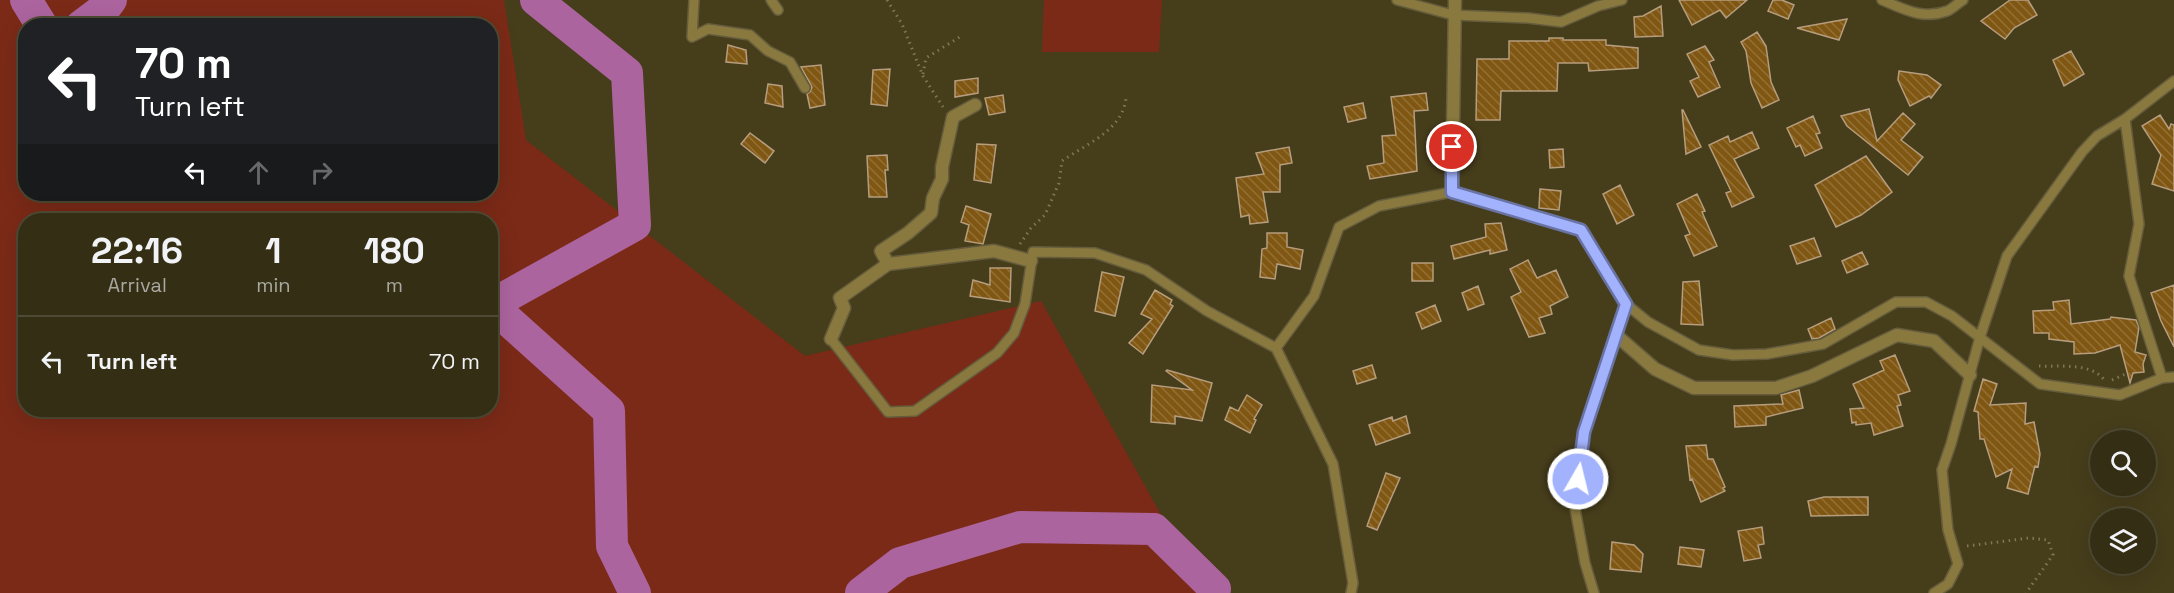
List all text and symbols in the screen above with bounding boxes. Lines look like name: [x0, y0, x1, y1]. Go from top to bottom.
text: 70 m: [135, 37, 232, 90]
icon: left: [36, 42, 114, 120]
text: Turn left: [135, 89, 245, 124]
pin: [1426, 121, 1477, 172]
icon: arrive: [1435, 130, 1468, 163]
icon: left: [179, 156, 212, 189]
icon: ahead: [242, 156, 275, 189]
icon: right: [305, 156, 338, 189]
text: 22:16: [91, 228, 183, 274]
text: 1: [265, 228, 282, 274]
text: 180: [364, 228, 425, 274]
text: Arrival: [107, 272, 167, 298]
text: min: [256, 272, 291, 298]
text: m: [386, 272, 403, 298]
icon: left: [36, 345, 69, 378]
text: Turn left: [87, 347, 177, 375]
text: 70 m: [429, 347, 480, 375]
map controls: [2090, 430, 2156, 574]
button: search: [2090, 430, 2156, 496]
position arrow: [1546, 447, 1610, 511]
button: layers: [2090, 508, 2156, 574]

